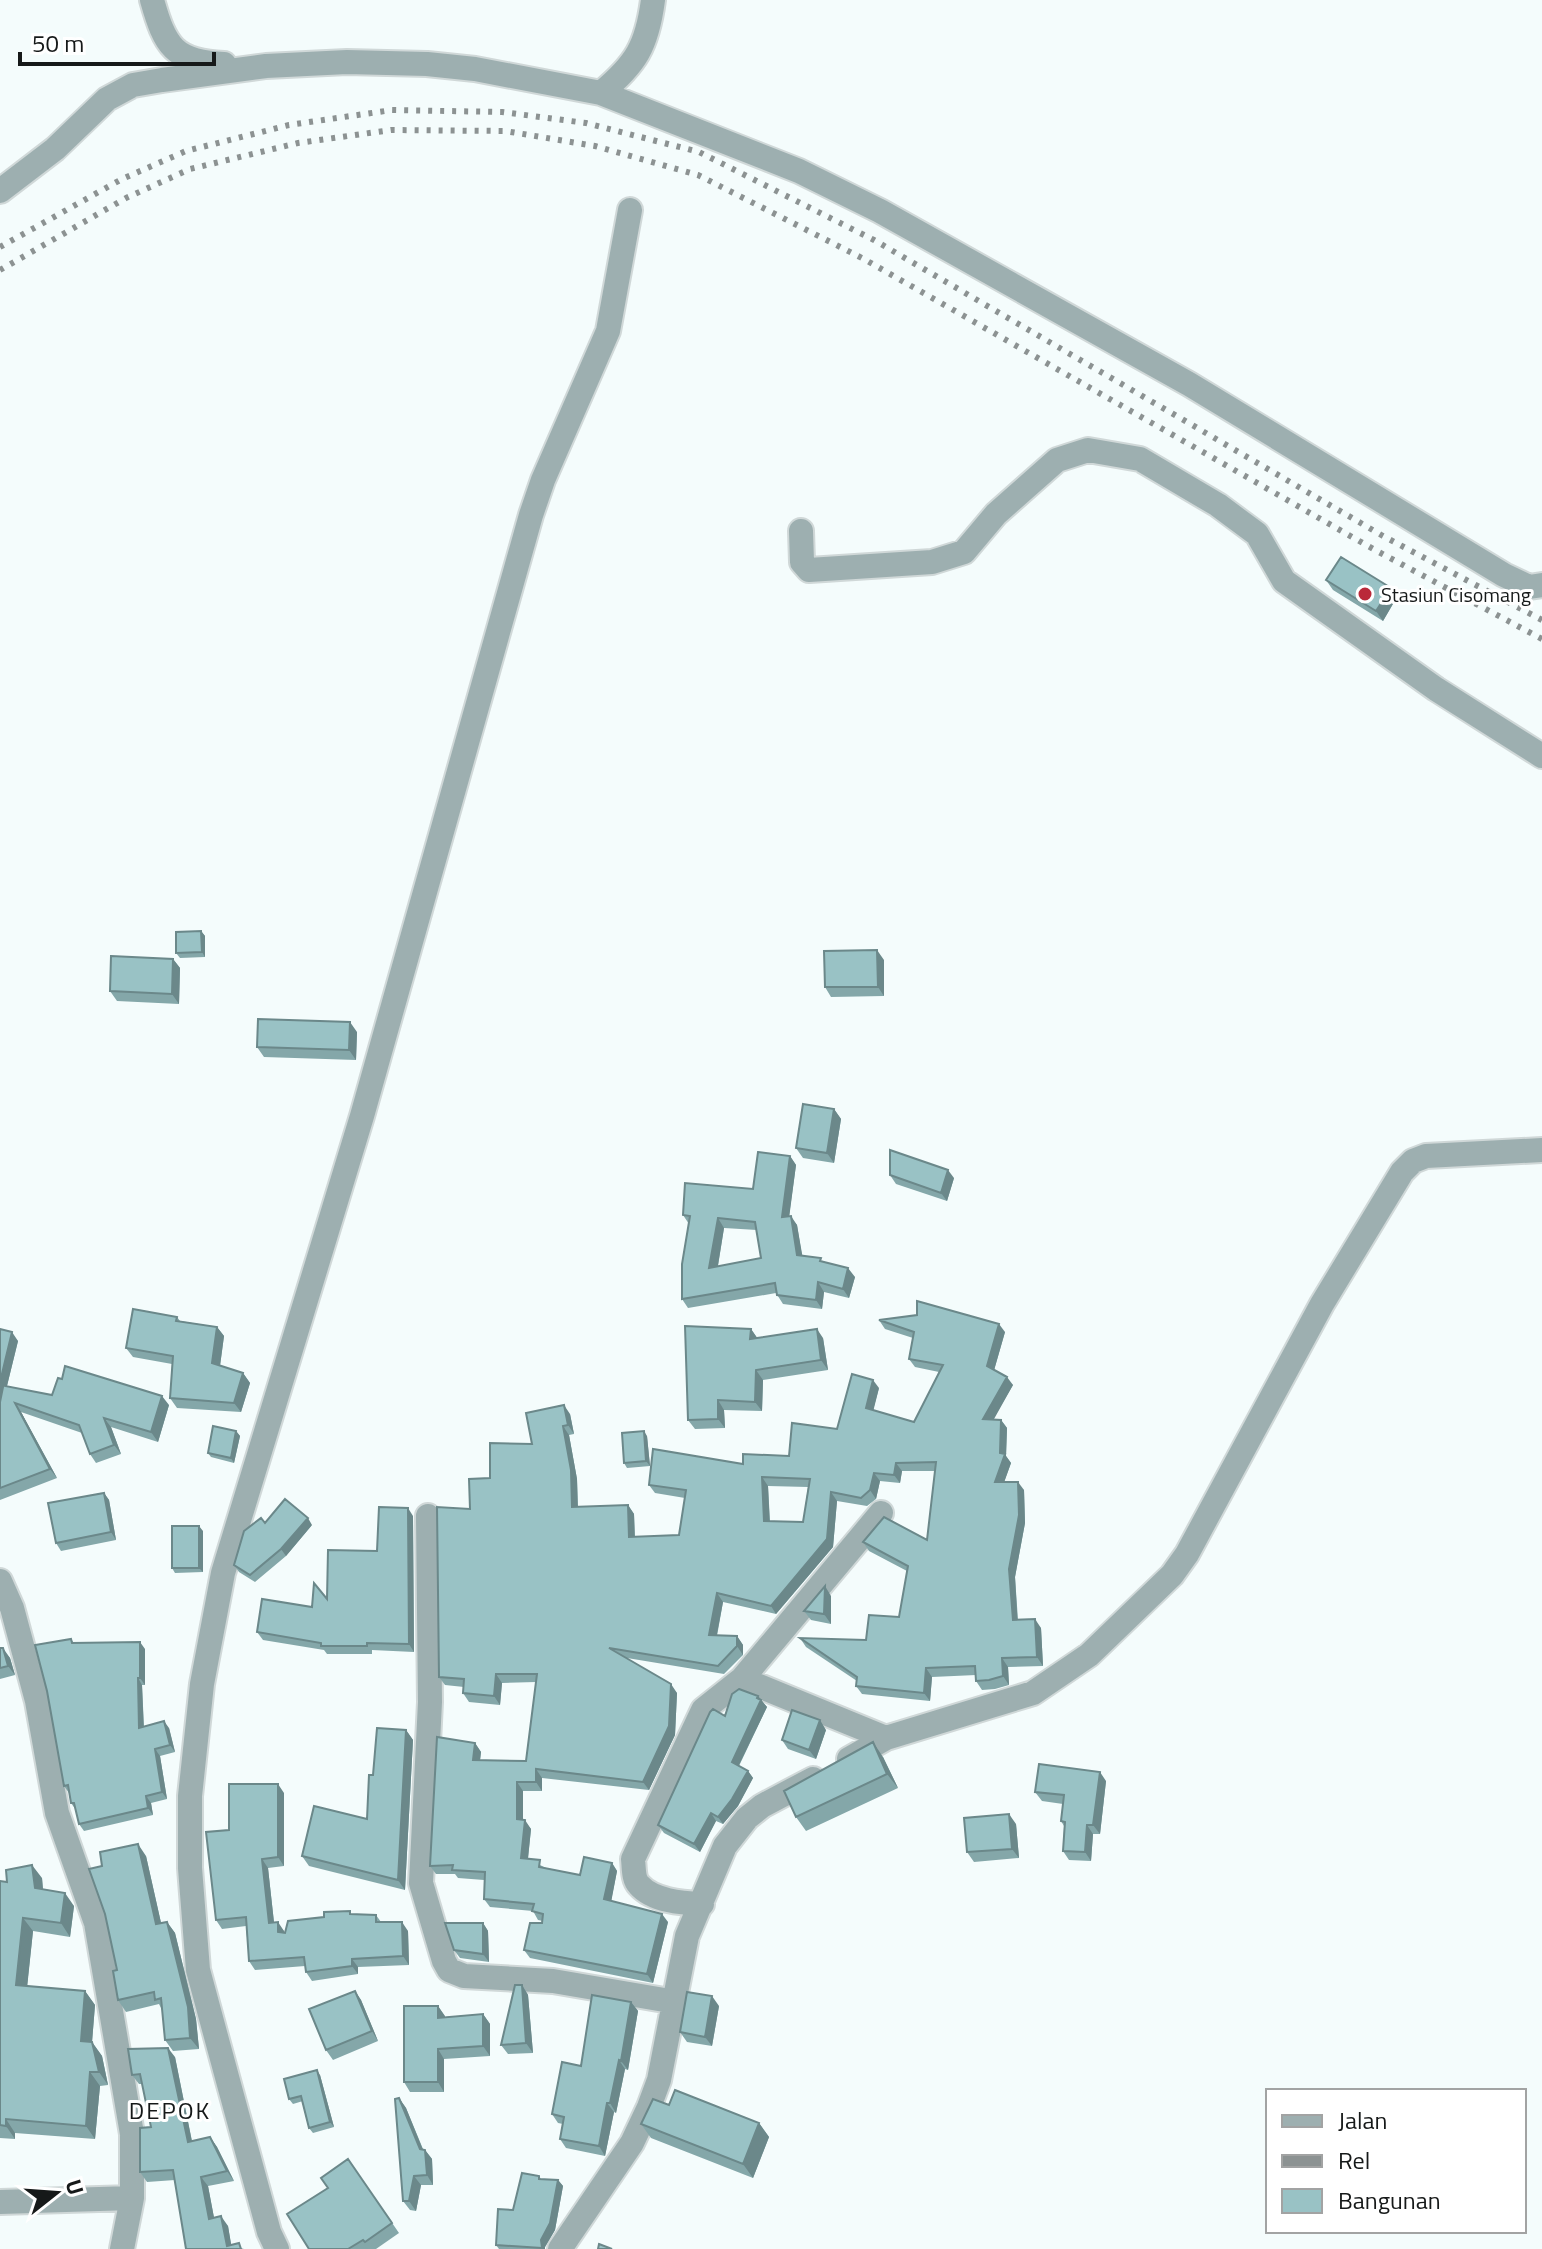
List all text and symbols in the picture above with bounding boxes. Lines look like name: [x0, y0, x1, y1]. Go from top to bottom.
scale bar: [20, 16, 214, 66]
text: 50 m: [32, 25, 84, 61]
place label: Stasiun Cisomang: [1381, 579, 1531, 610]
marker: Stasiun Cisomang: [1356, 585, 1374, 603]
legend: [1266, 2089, 1526, 2233]
district label: DEPOK: [129, 2092, 211, 2128]
text: Jalan: [1338, 2102, 1387, 2138]
text: Rel: [1338, 2142, 1370, 2178]
north arrow: [16, 2153, 96, 2233]
text: U: [57, 2175, 93, 2199]
text: Bangunan: [1338, 2182, 1441, 2218]

